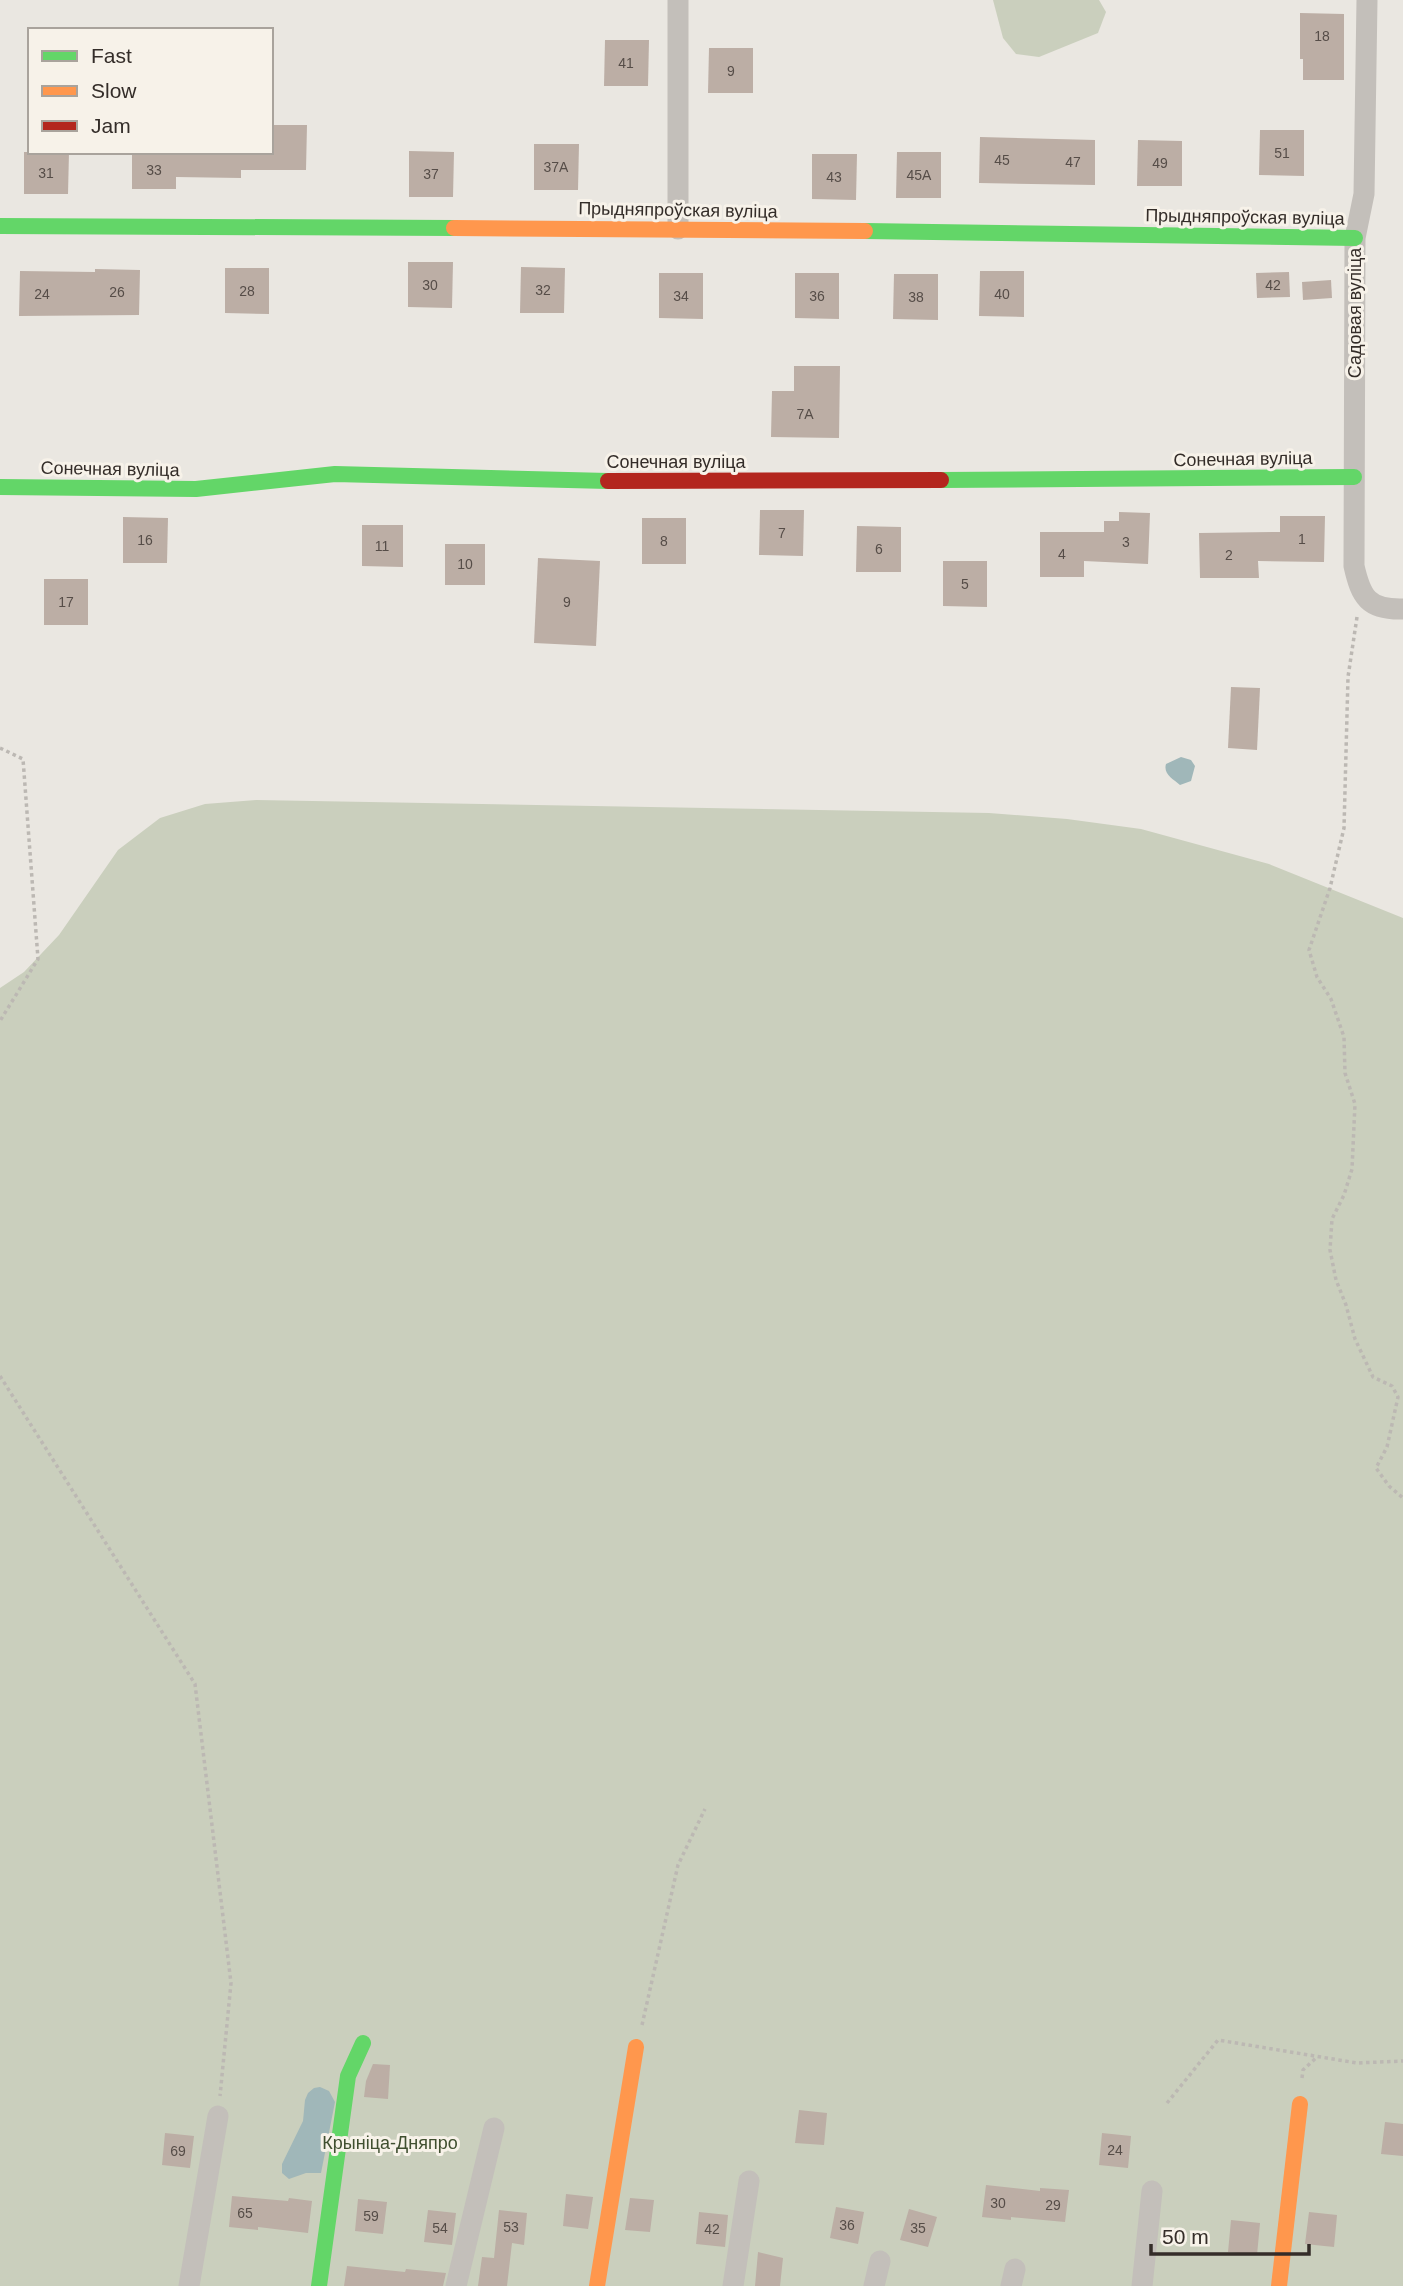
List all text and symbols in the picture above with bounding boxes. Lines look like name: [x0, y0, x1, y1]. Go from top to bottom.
legend: [28, 28, 273, 154]
house number: 18: [1314, 28, 1330, 44]
text: Fast: [91, 44, 132, 67]
house number: 41: [618, 55, 634, 71]
house number: 9: [727, 63, 735, 79]
text: Slow: [91, 79, 137, 102]
text: Jam: [91, 114, 131, 137]
house number: 51: [1274, 145, 1290, 161]
house number: 45: [994, 152, 1010, 168]
house number: 47: [1065, 154, 1081, 170]
house number: 49: [1152, 155, 1168, 171]
house number: 37А: [544, 159, 569, 175]
house number: 33: [146, 162, 162, 178]
house number: 31: [38, 165, 54, 181]
house number: 37: [423, 166, 439, 182]
house number: 45А: [907, 167, 932, 183]
house number: 43: [826, 169, 842, 185]
street label: Прыдняпроўская вуліца: [578, 198, 779, 222]
street label: Прыдняпроўская вуліца: [1145, 205, 1346, 229]
street label: Садовая вуліца: [1345, 247, 1365, 378]
house number: 30: [422, 277, 438, 293]
house number: 42: [1265, 277, 1281, 293]
house number: 32: [535, 282, 551, 298]
house number: 28: [239, 283, 255, 299]
house number: 26: [109, 284, 125, 300]
house number: 24: [34, 286, 50, 302]
house number: 40: [994, 286, 1010, 302]
house number: 34: [673, 288, 689, 304]
house number: 36: [809, 288, 825, 304]
house number: 38: [908, 289, 924, 305]
house number: 7А: [796, 406, 814, 422]
street label: Сонечная вуліца: [1173, 448, 1314, 470]
street label: Сонечная вуліца: [606, 452, 747, 472]
street label: Сонечная вуліца: [40, 458, 181, 480]
house number: 7: [778, 525, 786, 541]
house number: 1: [1298, 531, 1306, 547]
house number: 16: [137, 532, 153, 548]
house number: 8: [660, 533, 668, 549]
house number: 3: [1122, 534, 1130, 550]
house number: 11: [375, 538, 389, 554]
house number: 6: [875, 541, 883, 557]
house number: 4: [1058, 546, 1066, 562]
house number: 2: [1225, 547, 1233, 563]
house number: 10: [457, 556, 473, 572]
house number: 5: [961, 576, 969, 592]
house number: 17: [58, 594, 74, 610]
house number: 9: [563, 594, 571, 610]
park label: Крыніца-Дняпро: [322, 2133, 458, 2153]
house number: 24: [1107, 2142, 1123, 2158]
house number: 69: [170, 2143, 186, 2159]
house number: 30: [990, 2195, 1006, 2211]
house number: 29: [1045, 2197, 1061, 2213]
house number: 65: [237, 2205, 253, 2221]
house number: 59: [363, 2208, 379, 2224]
scale bar: [1151, 2212, 1308, 2256]
house number: 36: [839, 2217, 855, 2233]
house number: 53: [503, 2219, 519, 2235]
house number: 54: [432, 2220, 448, 2236]
house number: 35: [910, 2220, 926, 2236]
house number: 42: [704, 2221, 720, 2237]
text: 50 m: [1162, 2225, 1209, 2248]

